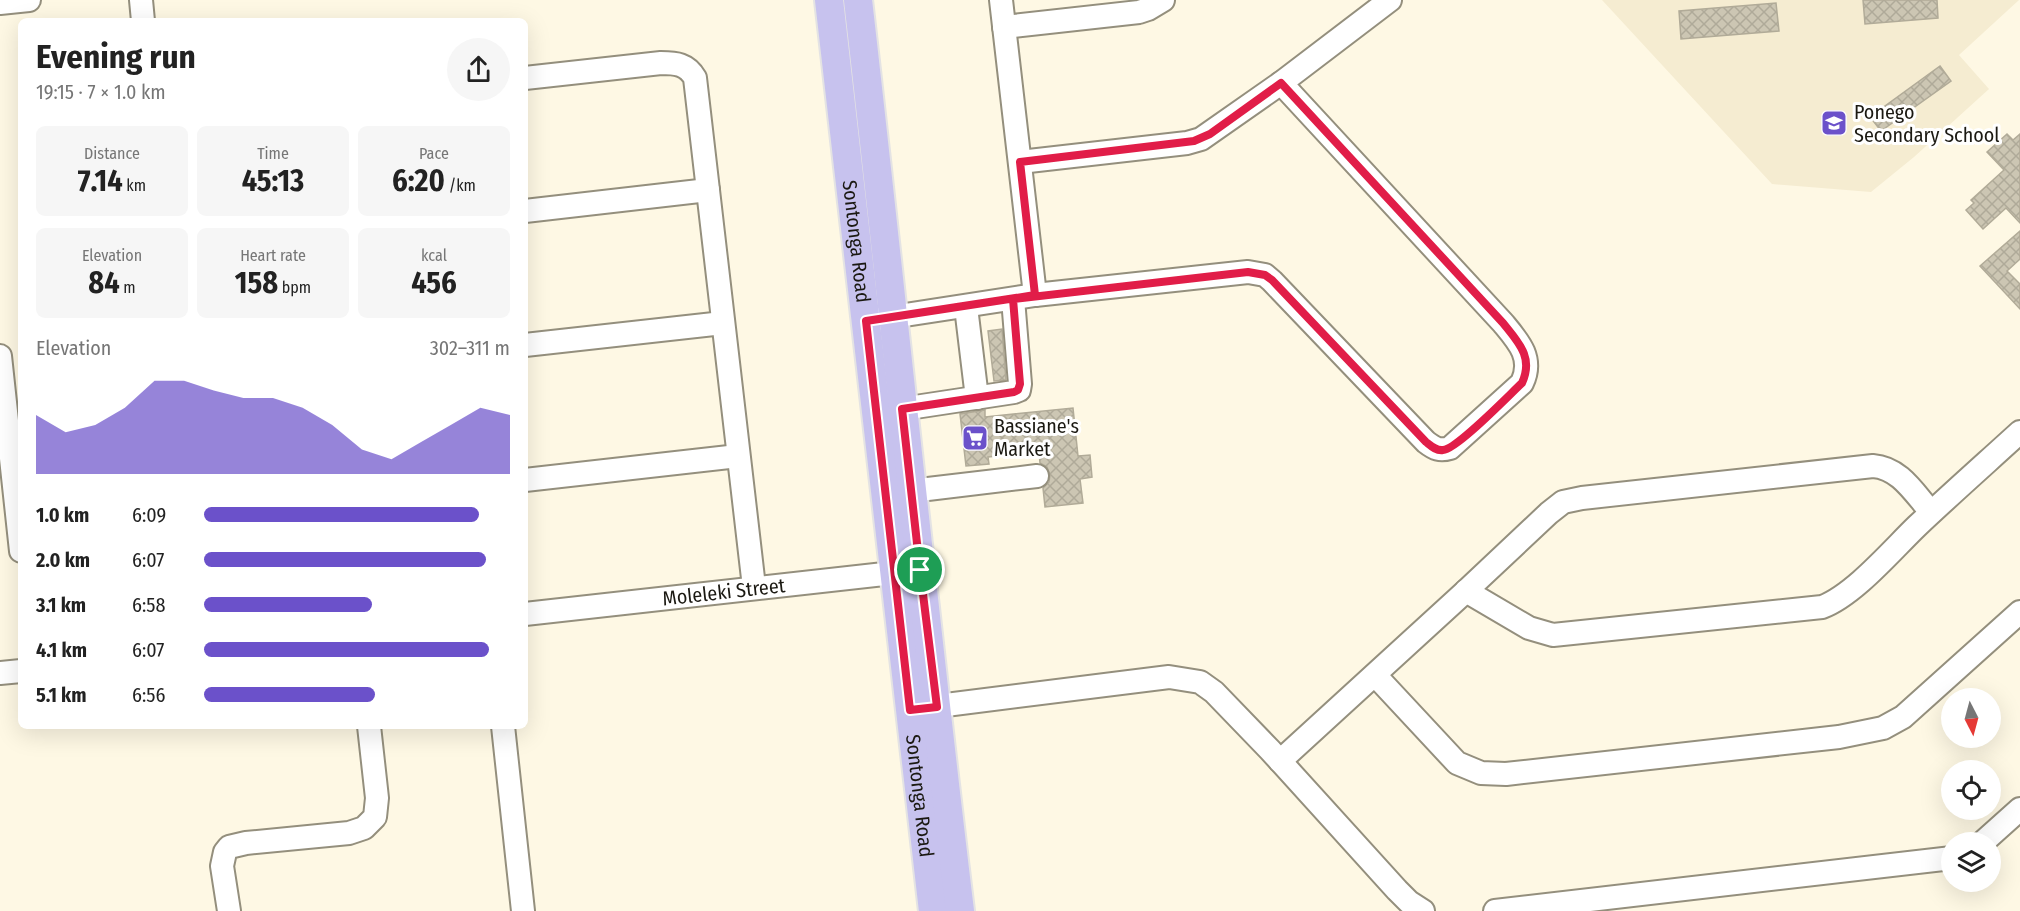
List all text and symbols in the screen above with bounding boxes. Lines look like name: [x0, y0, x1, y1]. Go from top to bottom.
text: Evening run: [36, 37, 196, 77]
button: share: [447, 38, 510, 101]
text: 19:15 · 7 × 1.0 km: [36, 80, 166, 104]
place label: Ponego Secondary School: [1854, 100, 2000, 147]
school or university icon: Ponego Secondary School: [1819, 108, 1849, 138]
text: Distance: [84, 144, 140, 163]
text: Time: [257, 144, 289, 163]
text: Pace: [419, 144, 449, 163]
text: 7.14: [78, 163, 123, 199]
text: 45:13: [242, 163, 304, 199]
text: 6:20: [392, 163, 445, 199]
text: km: [123, 176, 146, 195]
text: /km: [445, 176, 476, 195]
street label: Sontonga Road: [838, 179, 875, 304]
text: Elevation: [82, 246, 142, 265]
text: Heart rate: [240, 246, 306, 265]
text: kcal: [421, 246, 447, 265]
text: 84: [88, 265, 120, 301]
text: 158: [235, 265, 278, 301]
text: 456: [411, 265, 457, 301]
text: m: [120, 278, 136, 297]
text: bpm: [278, 278, 311, 297]
text: Elevation: [36, 336, 111, 360]
text: 302–311 m: [430, 336, 510, 360]
place label: Bassiane's Market: [994, 414, 1079, 461]
supermarket icon: Bassiane's Market: [960, 423, 990, 453]
text: 1.0 km: [36, 503, 89, 527]
text: 6:09: [132, 503, 166, 527]
pin: [894, 544, 945, 595]
text: 2.0 km: [36, 548, 90, 572]
text: 6:07: [132, 548, 164, 572]
icon: arrive: [903, 553, 936, 586]
street label: Moleleki Street: [661, 573, 787, 611]
text: 3.1 km: [36, 593, 86, 617]
text: 6:58: [132, 593, 165, 617]
text: 4.1 km: [36, 638, 87, 662]
text: 6:07: [132, 638, 164, 662]
text: 5.1 km: [36, 683, 86, 707]
text: 6:56: [132, 683, 165, 707]
north arrow: [1941, 688, 2001, 748]
map controls: [1941, 688, 2001, 892]
street label: Sontonga Road: [901, 733, 939, 858]
button: locate: [1941, 760, 2001, 820]
button: layers: [1941, 832, 2001, 892]

